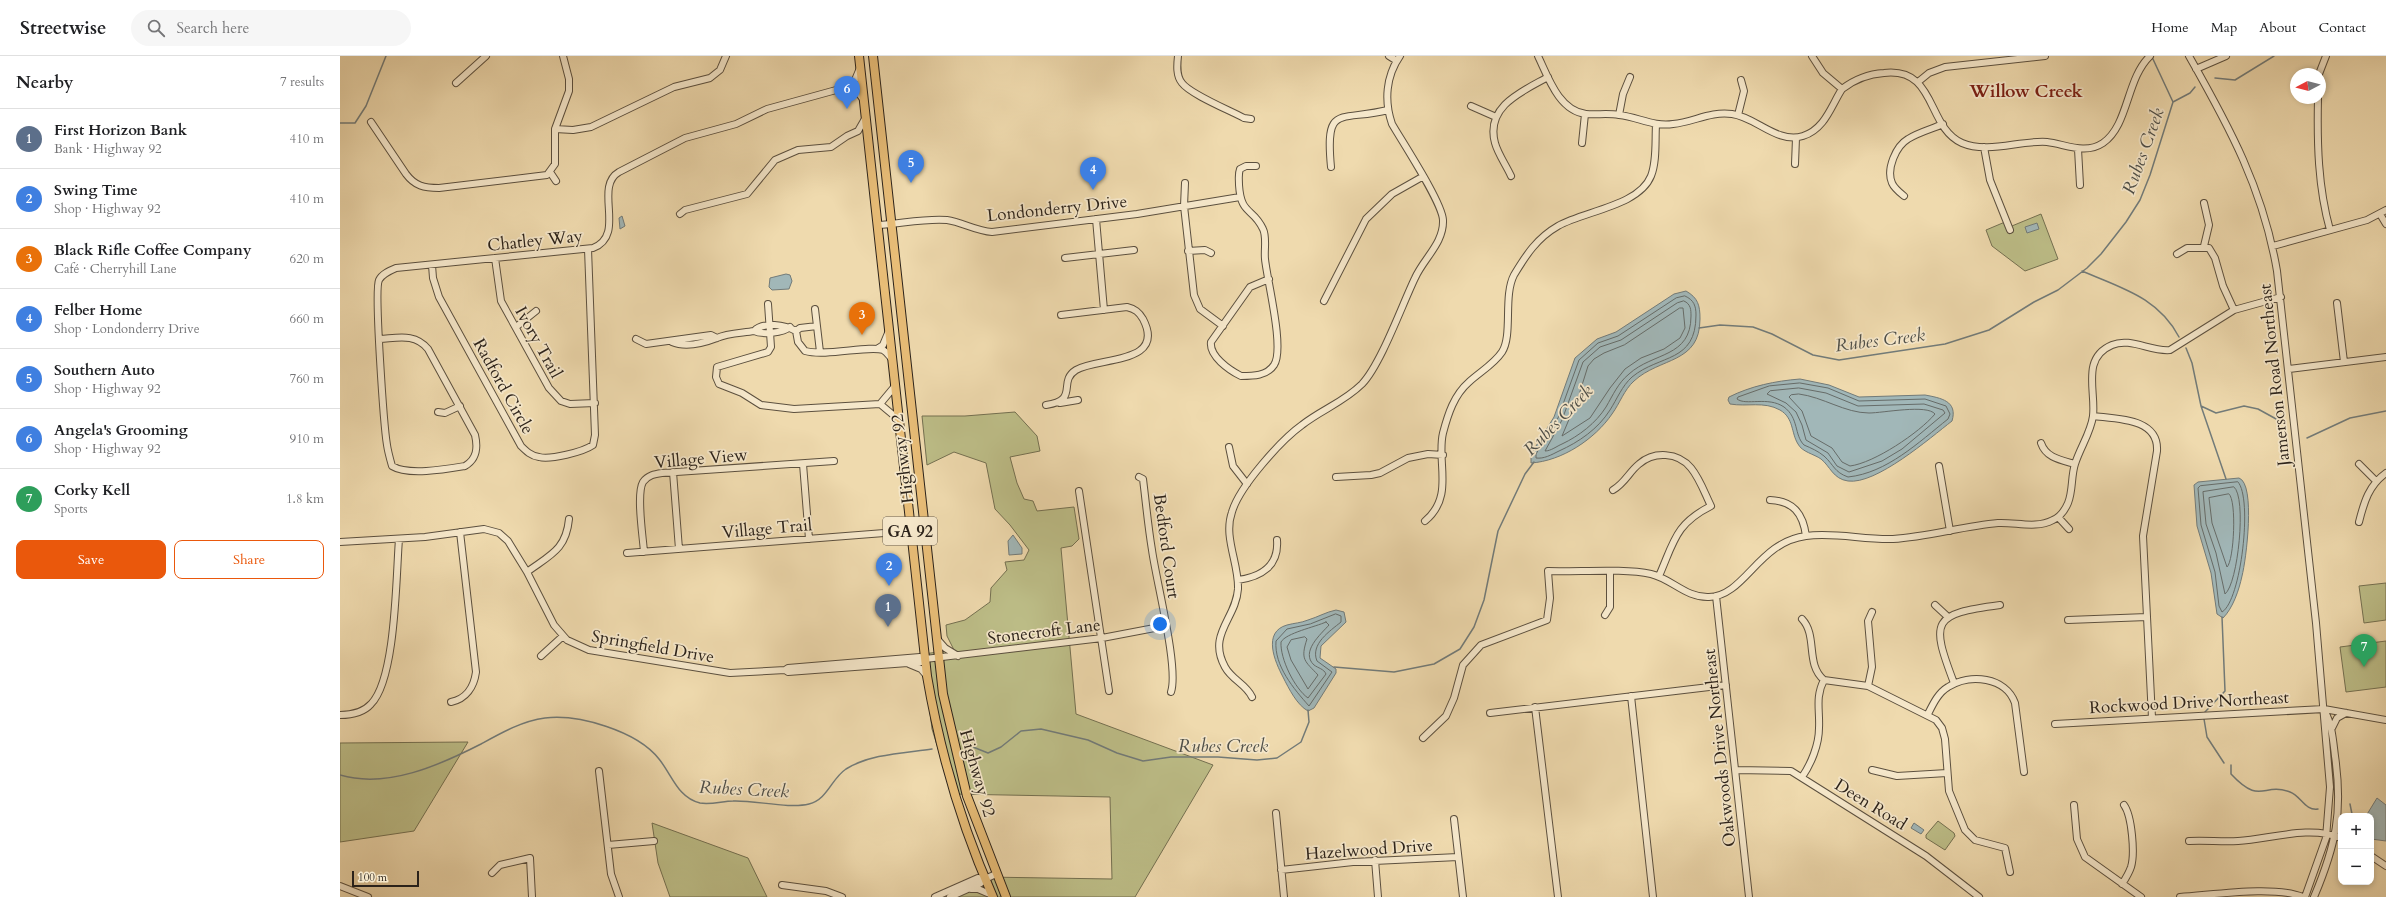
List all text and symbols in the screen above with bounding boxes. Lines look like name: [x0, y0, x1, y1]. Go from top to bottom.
search box: [131, 10, 411, 46]
text: Streetwise: [20, 15, 107, 41]
icon: search: [145, 17, 167, 39]
text: Search here: [177, 18, 249, 38]
text: Home: [2151, 18, 2189, 37]
text: Map: [2211, 18, 2237, 37]
text: About: [2259, 18, 2296, 37]
text: Contact: [2318, 18, 2366, 37]
north arrow: [2290, 68, 2326, 104]
text: Nearby: [16, 71, 73, 94]
text: 7 results: [280, 73, 324, 91]
pin: 6: [834, 76, 860, 109]
district label: Willow Creek: [1968, 79, 2084, 104]
water label: Rubes Creek: [2116, 104, 2171, 198]
text: First Horizon Bank: [54, 120, 187, 140]
text: 1: [26, 130, 32, 148]
text: 410 m: [290, 130, 324, 148]
text: Bank · Highway 92: [54, 140, 162, 158]
pin: 5: [898, 150, 924, 183]
pin: 4: [1080, 157, 1106, 190]
text: Swing Time: [54, 180, 138, 200]
text: 2: [26, 190, 32, 208]
text: 410 m: [290, 190, 324, 208]
street label: Londonderry Drive: [986, 190, 1128, 227]
text: Shop · Highway 92: [54, 200, 161, 218]
street label: Chatley Way: [486, 224, 584, 257]
text: Black Rifle Coffee Company: [54, 240, 251, 260]
text: 3: [26, 250, 32, 268]
text: 620 m: [290, 250, 324, 268]
text: Café · Cherryhill Lane: [54, 260, 177, 278]
street label: Jamerson Road Northeast: [2253, 282, 2296, 470]
text: Felber Home: [54, 300, 142, 320]
street label: Ivory Trail: [509, 302, 568, 383]
pin: 3: [849, 302, 875, 335]
text: 4: [26, 310, 32, 328]
text: 660 m: [290, 310, 324, 328]
text: Shop · Londonderry Drive: [54, 320, 200, 338]
water label: Rubes Creek: [1834, 323, 1926, 358]
street label: Radford Circle: [468, 334, 539, 438]
text: Southern Auto: [54, 360, 155, 380]
text: 5: [26, 370, 32, 388]
text: 760 m: [290, 370, 324, 388]
water label: Rubes Creek: [1518, 379, 1599, 461]
text: Shop · Highway 92: [54, 380, 161, 398]
street label: Highway 92: [886, 413, 919, 505]
text: Angela's Grooming: [54, 420, 188, 440]
text: 6: [26, 430, 32, 448]
text: 910 m: [290, 430, 324, 448]
text: Shop · Highway 92: [54, 440, 161, 458]
street label: Village View: [653, 443, 749, 474]
text: Corky Kell: [54, 480, 130, 500]
text: 7: [26, 490, 32, 508]
text: 1.8 km: [286, 490, 324, 508]
street label: Bedford Court: [1148, 492, 1185, 601]
text: Sports: [54, 500, 88, 518]
street label: Village Trail: [721, 513, 814, 544]
road number: GA 92: [883, 517, 937, 545]
button: Save: [16, 540, 166, 579]
button: Share: [174, 540, 324, 579]
pin: 2: [876, 553, 902, 586]
pin: 1: [875, 594, 901, 627]
street label: Stonecroft Lane: [986, 613, 1102, 650]
your location: [1150, 614, 1170, 634]
street label: Springfield Drive: [590, 624, 716, 669]
pin: 7: [2351, 634, 2377, 667]
street label: Oakwoods Drive Northeast: [1698, 647, 1741, 848]
street label: Rockwood Drive Northeast: [2089, 686, 2290, 719]
street label: Highway 92: [954, 727, 1001, 820]
water label: Rubes Creek: [1178, 734, 1268, 759]
street label: Deen Road: [1830, 773, 1911, 836]
water label: Rubes Creek: [698, 775, 790, 804]
map controls: [2338, 813, 2374, 885]
button: +: [2338, 813, 2374, 849]
street label: Hazelwood Drive: [1304, 834, 1434, 865]
button: −: [2338, 849, 2374, 885]
scale bar: [352, 869, 419, 888]
text: 100 m: [358, 870, 387, 885]

